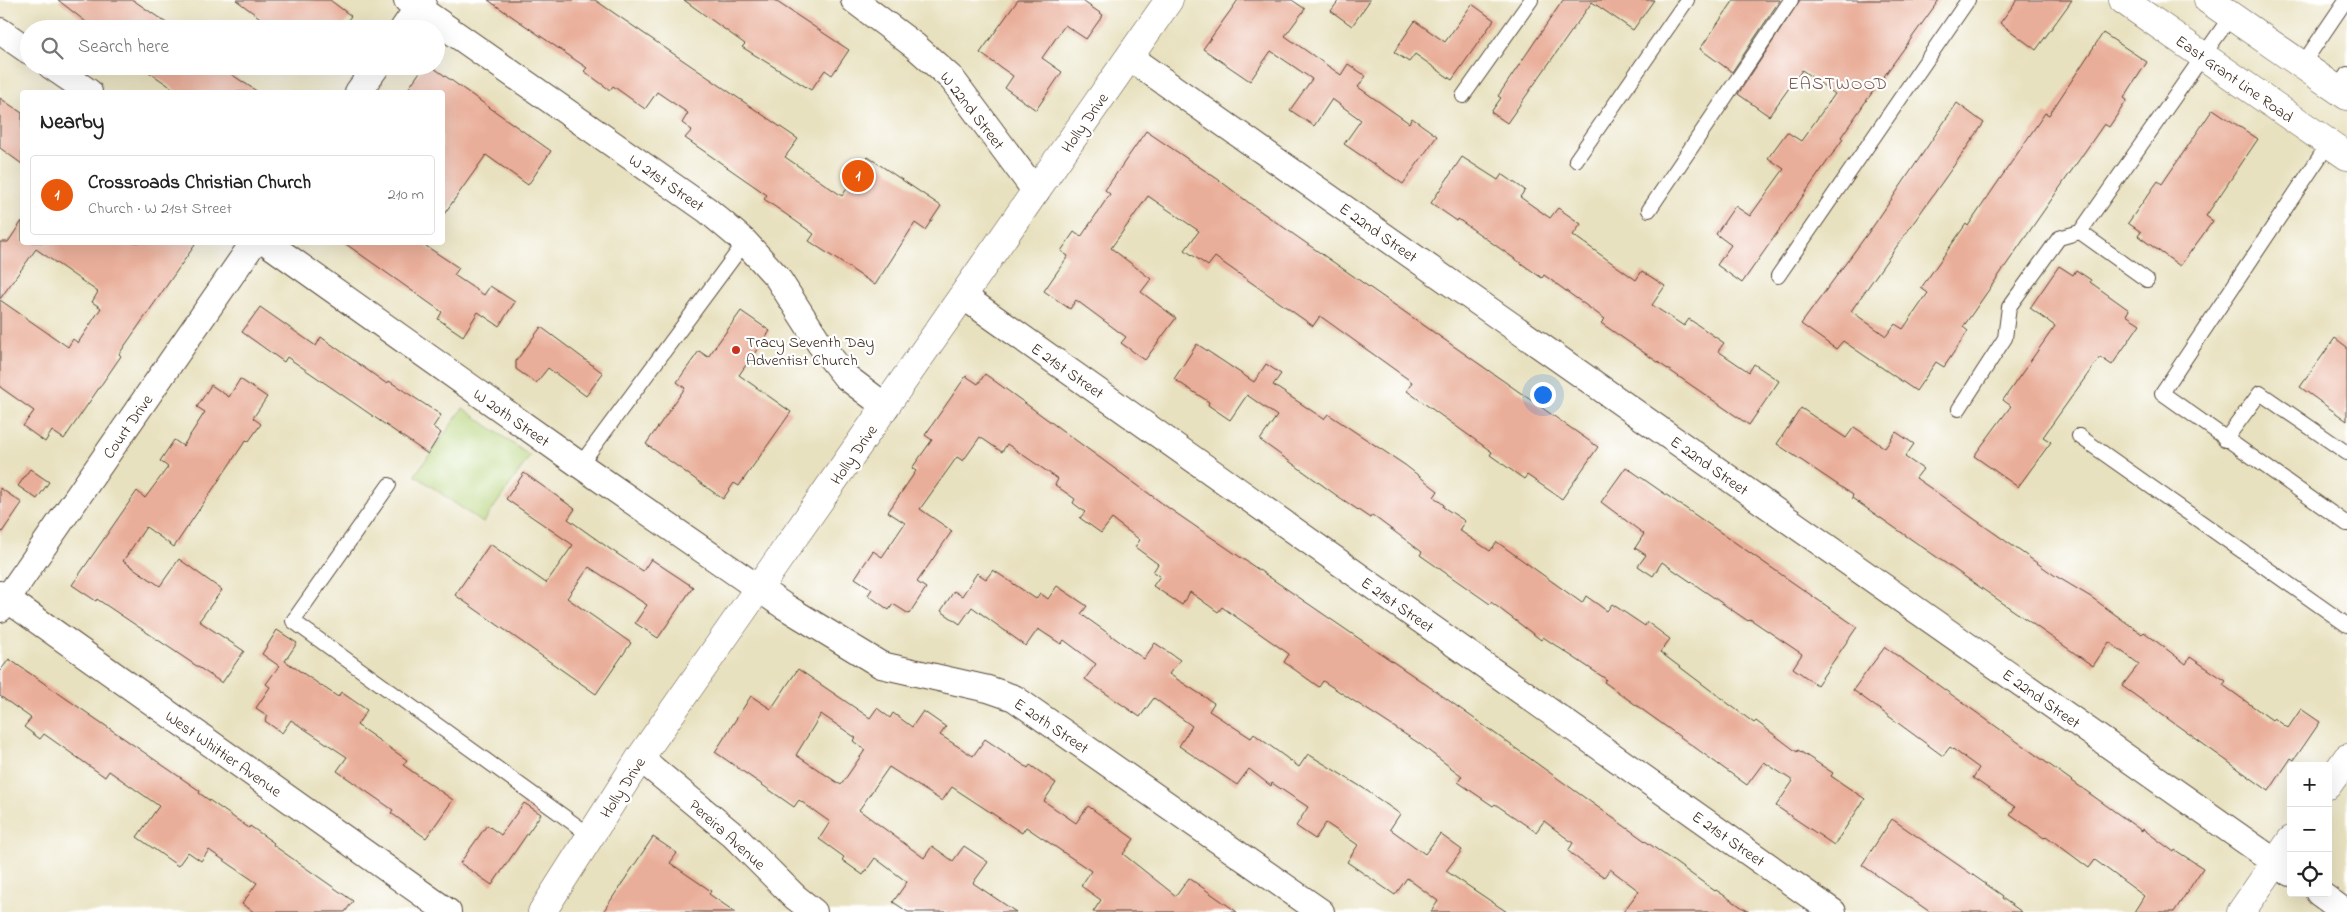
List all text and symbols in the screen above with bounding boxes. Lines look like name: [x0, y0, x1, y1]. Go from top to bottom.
search box: [20, 20, 445, 75]
street label: East Grant Line Road: [2170, 30, 2298, 129]
icon: search: [38, 34, 66, 62]
text: Search here: [78, 34, 169, 61]
street label: W 22nd Street: [933, 67, 1010, 156]
district label: EASTWOOD: [1788, 72, 1888, 98]
street label: Holly Drive: [1056, 87, 1116, 158]
text: Nearby: [40, 108, 104, 138]
street label: W 21st Street: [623, 149, 709, 219]
pin: 1: [842, 157, 874, 195]
text: Crossroads Christian Church: [88, 170, 311, 197]
text: 1: [54, 183, 60, 207]
text: 210 m: [388, 183, 424, 207]
text: Church · W 21st Street: [88, 197, 232, 221]
street label: E 22nd Street: [1334, 198, 1422, 270]
place label: Tracy Seventh Day Adventist Church: [746, 331, 874, 373]
street label: E 21st Street: [1025, 338, 1109, 406]
marker: Tracy Seventh Day Adventist Church: [730, 344, 742, 356]
your location: [1530, 382, 1556, 408]
street label: W 20th Street: [468, 383, 555, 454]
street label: Court Drive: [98, 389, 160, 464]
street label: Holly Drive: [825, 419, 885, 490]
street label: E 22nd Street: [1665, 431, 1753, 503]
street label: E 21st Street: [1355, 572, 1439, 640]
street label: E 22nd Street: [1997, 664, 2085, 736]
street label: E 20th Street: [1009, 693, 1094, 761]
street label: West Whittier Avenue: [160, 705, 287, 804]
street label: Holly Drive: [595, 752, 653, 823]
map controls: [2287, 762, 2332, 897]
button: +: [2287, 762, 2332, 807]
street label: Pereira Avenue: [683, 794, 771, 877]
street label: E 21st Street: [1686, 806, 1770, 874]
button: −: [2287, 807, 2332, 852]
button: locate: [2287, 852, 2332, 897]

